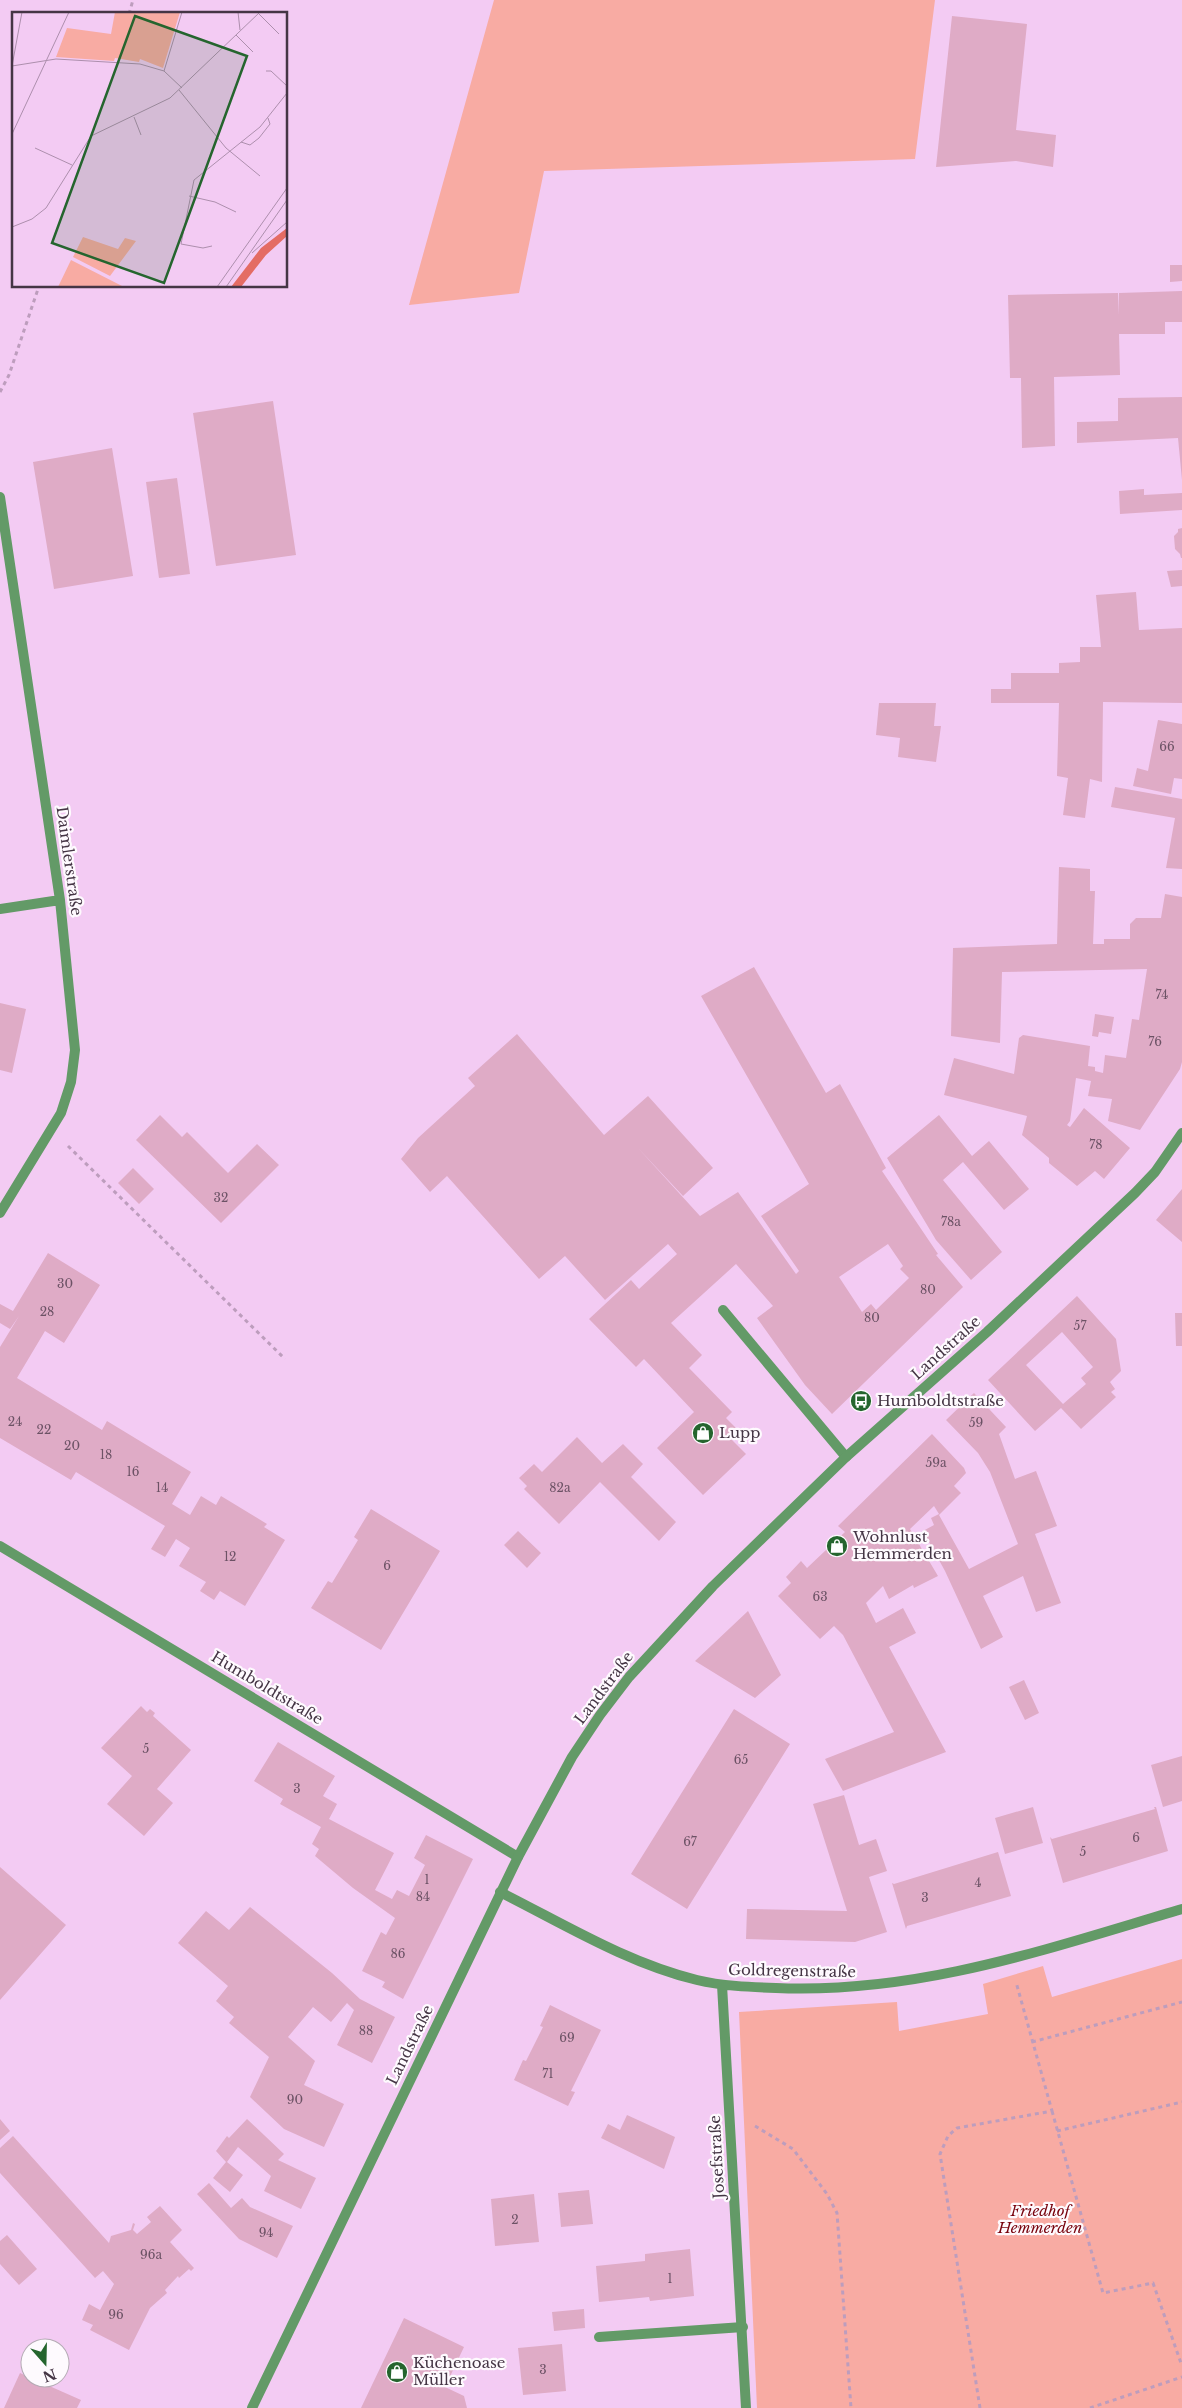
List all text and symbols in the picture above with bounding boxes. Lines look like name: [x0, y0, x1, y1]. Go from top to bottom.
inset map: [12, 12, 288, 288]
house number: 66: [1159, 739, 1175, 754]
street label: Daimlerstraße: [52, 805, 87, 917]
house number: 74: [1156, 987, 1168, 1002]
house number: 76: [1148, 1034, 1162, 1049]
house number: 78: [1089, 1137, 1103, 1152]
house number: 32: [214, 1190, 228, 1205]
house number: 78a: [941, 1214, 961, 1229]
house number: 30: [57, 1276, 73, 1291]
house number: 80: [920, 1282, 936, 1297]
house number: 28: [40, 1304, 54, 1319]
house number: 80: [864, 1310, 880, 1325]
street label: Landstraße: [907, 1312, 984, 1384]
house number: 57: [1074, 1318, 1087, 1333]
bus stop icon: Humboldtstraße: [849, 1389, 873, 1413]
place label: Humboldtstraße: [877, 1391, 1004, 1410]
house number: 24: [8, 1414, 22, 1429]
house number: 59: [969, 1415, 983, 1430]
shop icon: Lupp: [691, 1421, 715, 1445]
house number: 22: [37, 1422, 51, 1437]
place label: Lupp: [719, 1423, 760, 1442]
house number: 20: [64, 1438, 80, 1453]
house number: 18: [100, 1447, 112, 1462]
house number: 59a: [925, 1455, 947, 1470]
house number: 16: [126, 1464, 140, 1479]
house number: 14: [156, 1480, 168, 1495]
house number: 82a: [549, 1480, 571, 1495]
place label: Wohnlust Hemmerden: [852, 1527, 952, 1563]
shop icon: Wohnlust Hemmerden: [825, 1534, 849, 1558]
house number: 12: [224, 1549, 236, 1564]
house number: 6: [383, 1558, 391, 1573]
house number: 63: [812, 1589, 828, 1604]
street label: Humboldtstraße: [208, 1647, 326, 1728]
street label: Landstraße: [570, 1647, 637, 1728]
house number: 5: [143, 1741, 150, 1756]
house number: 65: [734, 1752, 748, 1767]
house number: 3: [293, 1781, 301, 1796]
house number: 6: [1132, 1830, 1140, 1845]
house number: 67: [683, 1834, 698, 1849]
house number: 5: [1080, 1844, 1087, 1859]
house number: 1: [424, 1872, 430, 1887]
house number: 4: [974, 1875, 982, 1890]
house number: 84: [416, 1889, 430, 1904]
house number: 3: [921, 1890, 929, 1905]
house number: 86: [391, 1946, 406, 1961]
street label: Goldregenstraße: [728, 1960, 856, 1981]
street label: Landstraße: [382, 2002, 437, 2088]
house number: 88: [359, 2023, 373, 2038]
house number: 69: [559, 2030, 575, 2045]
house number: 71: [542, 2066, 554, 2081]
house number: 90: [287, 2092, 303, 2107]
street label: Josefstraße: [705, 2115, 728, 2201]
park label: Friedhof Hemmerden: [997, 2201, 1082, 2237]
house number: 2: [511, 2212, 519, 2227]
house number: 94: [259, 2225, 273, 2240]
house number: 96a: [140, 2247, 162, 2262]
house number: 1: [667, 2271, 673, 2286]
house number: 96: [108, 2307, 124, 2322]
north arrow: [20, 2338, 70, 2388]
place label: Küchenoase Müller: [413, 2353, 505, 2389]
shop icon: Küchenoase Müller: [385, 2360, 409, 2384]
house number: 3: [539, 2362, 547, 2377]
text: N: [40, 2365, 59, 2386]

